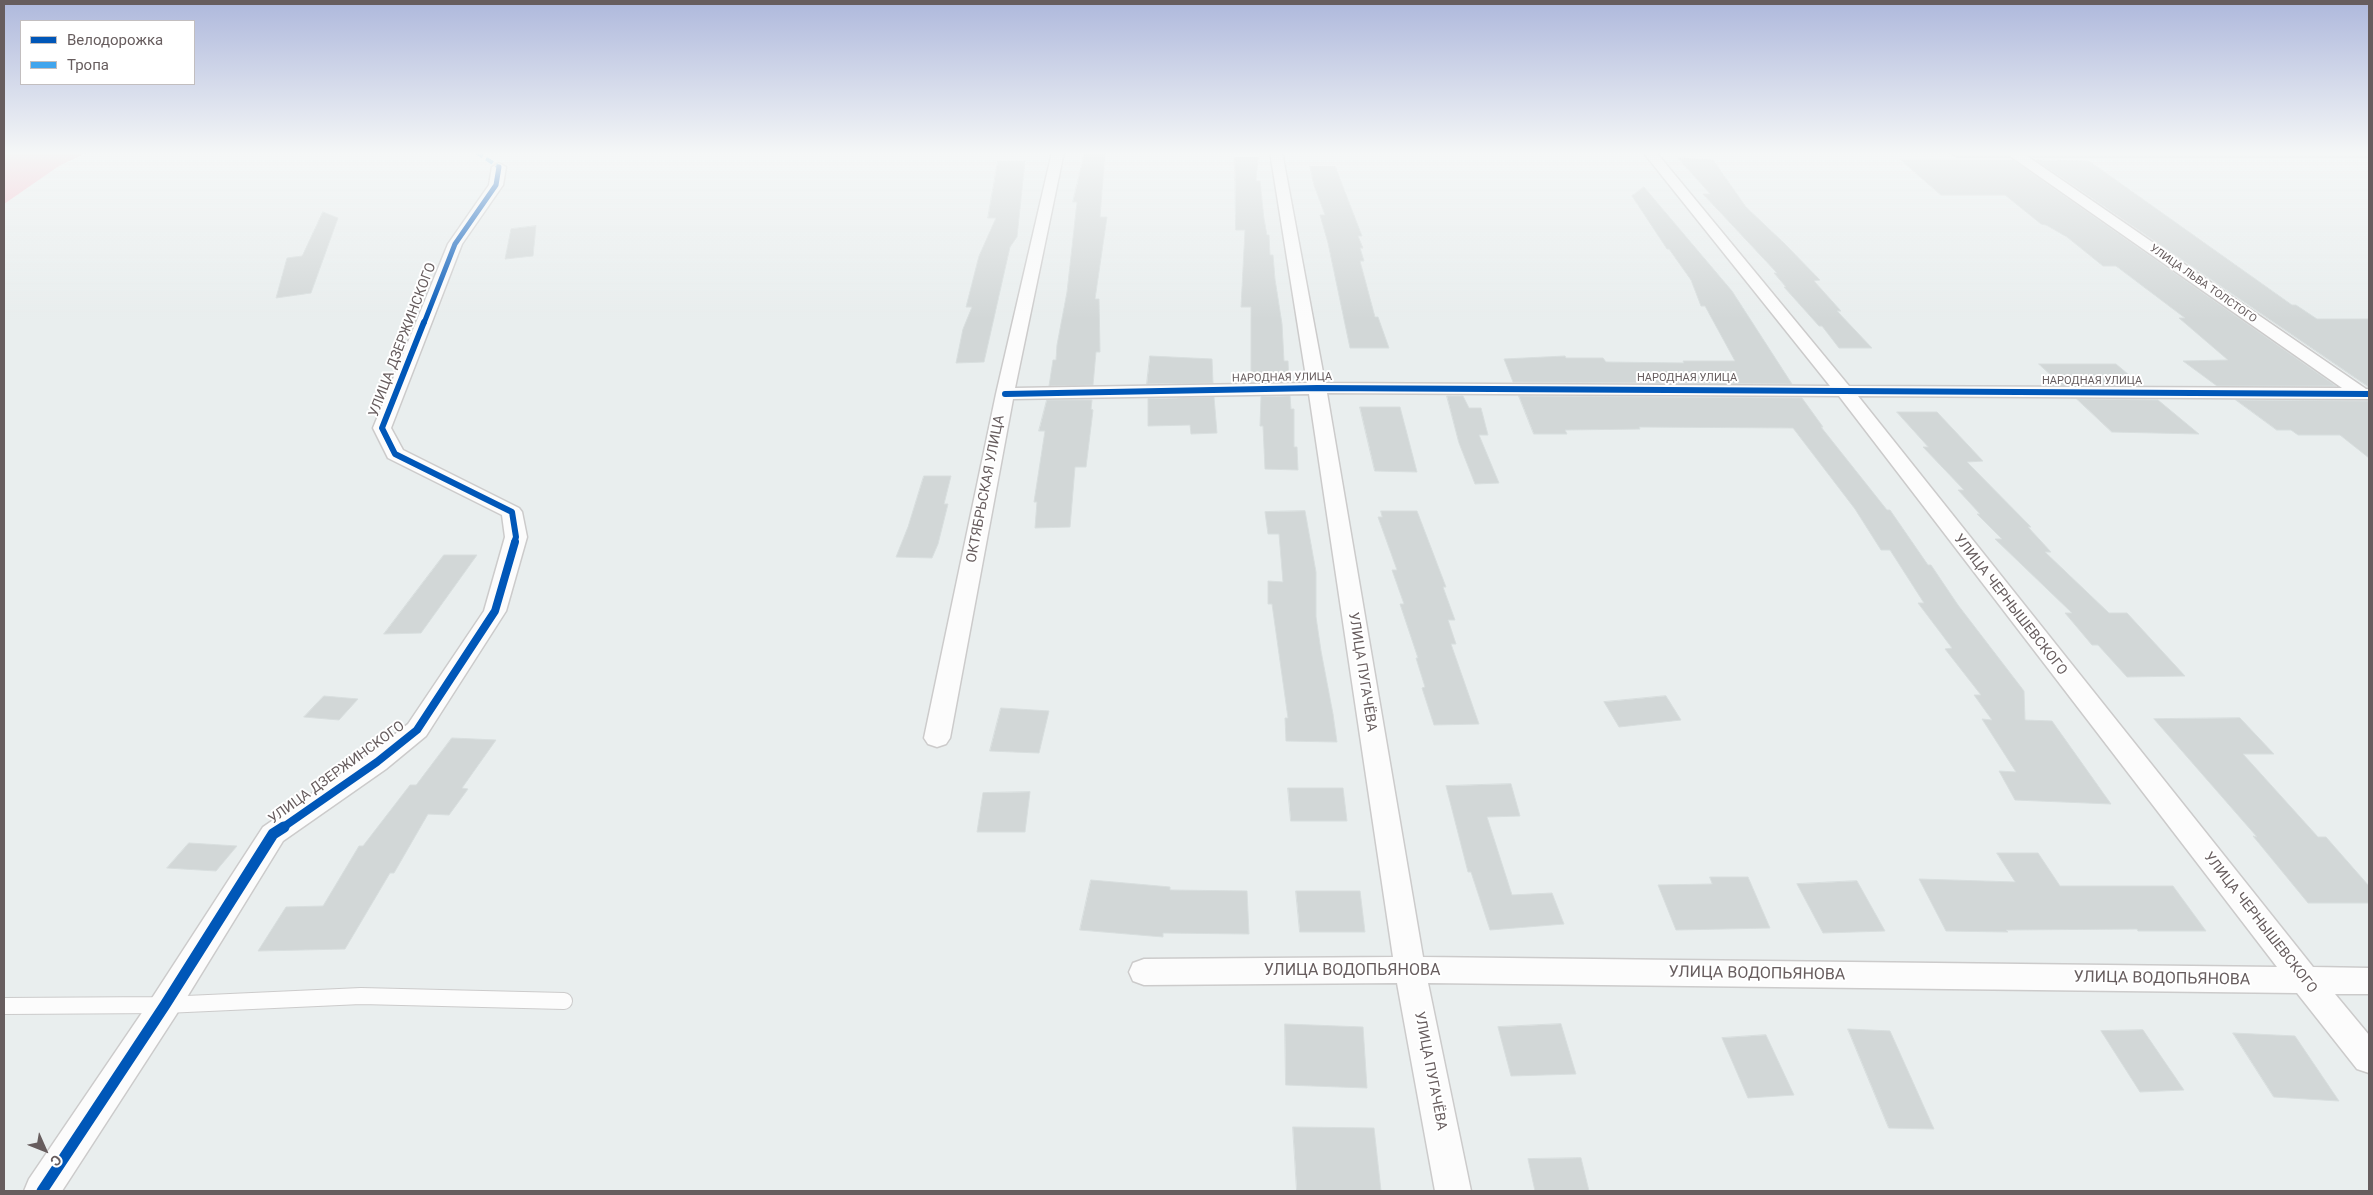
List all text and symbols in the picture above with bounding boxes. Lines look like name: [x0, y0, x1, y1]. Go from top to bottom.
legend: [20, 20, 195, 85]
text: Велодорожка: [67, 31, 163, 49]
text: Тропа: [67, 56, 109, 74]
street label: УЛИЦА ЛЬВА ТОЛСТОГО: [2147, 242, 2259, 326]
street label: УЛИЦА ДЗЕРЖИНСКОГО: [366, 260, 440, 420]
street label: НАРОДНАЯ УЛИЦА: [1232, 371, 1332, 385]
street label: НАРОДНАЯ УЛИЦА: [1637, 371, 1737, 385]
street label: НАРОДНАЯ УЛИЦА: [2042, 374, 2142, 388]
street label: ОКТЯБРЬСКАЯ УЛИЦА: [963, 414, 1009, 564]
street label: УЛИЦА ЧЕРНЫШЕВСКОГО: [1950, 531, 2070, 679]
street label: УЛИЦА ПУГАЧЁВА: [1344, 611, 1380, 733]
street label: УЛИЦА ДЗЕРЖИНСКОГО: [266, 718, 408, 828]
street label: УЛИЦА ЧЕРНЫШЕВСКОГО: [2200, 849, 2320, 997]
street label: УЛИЦА ВОДОПЬЯНОВА: [1264, 961, 1440, 981]
street label: УЛИЦА ВОДОПЬЯНОВА: [1669, 963, 1845, 985]
street label: УЛИЦА ВОДОПЬЯНОВА: [2074, 968, 2250, 990]
street label: УЛИЦА ПУГАЧЁВА: [1410, 1010, 1450, 1132]
north arrow: [20, 1125, 70, 1175]
text: С: [47, 1152, 65, 1169]

